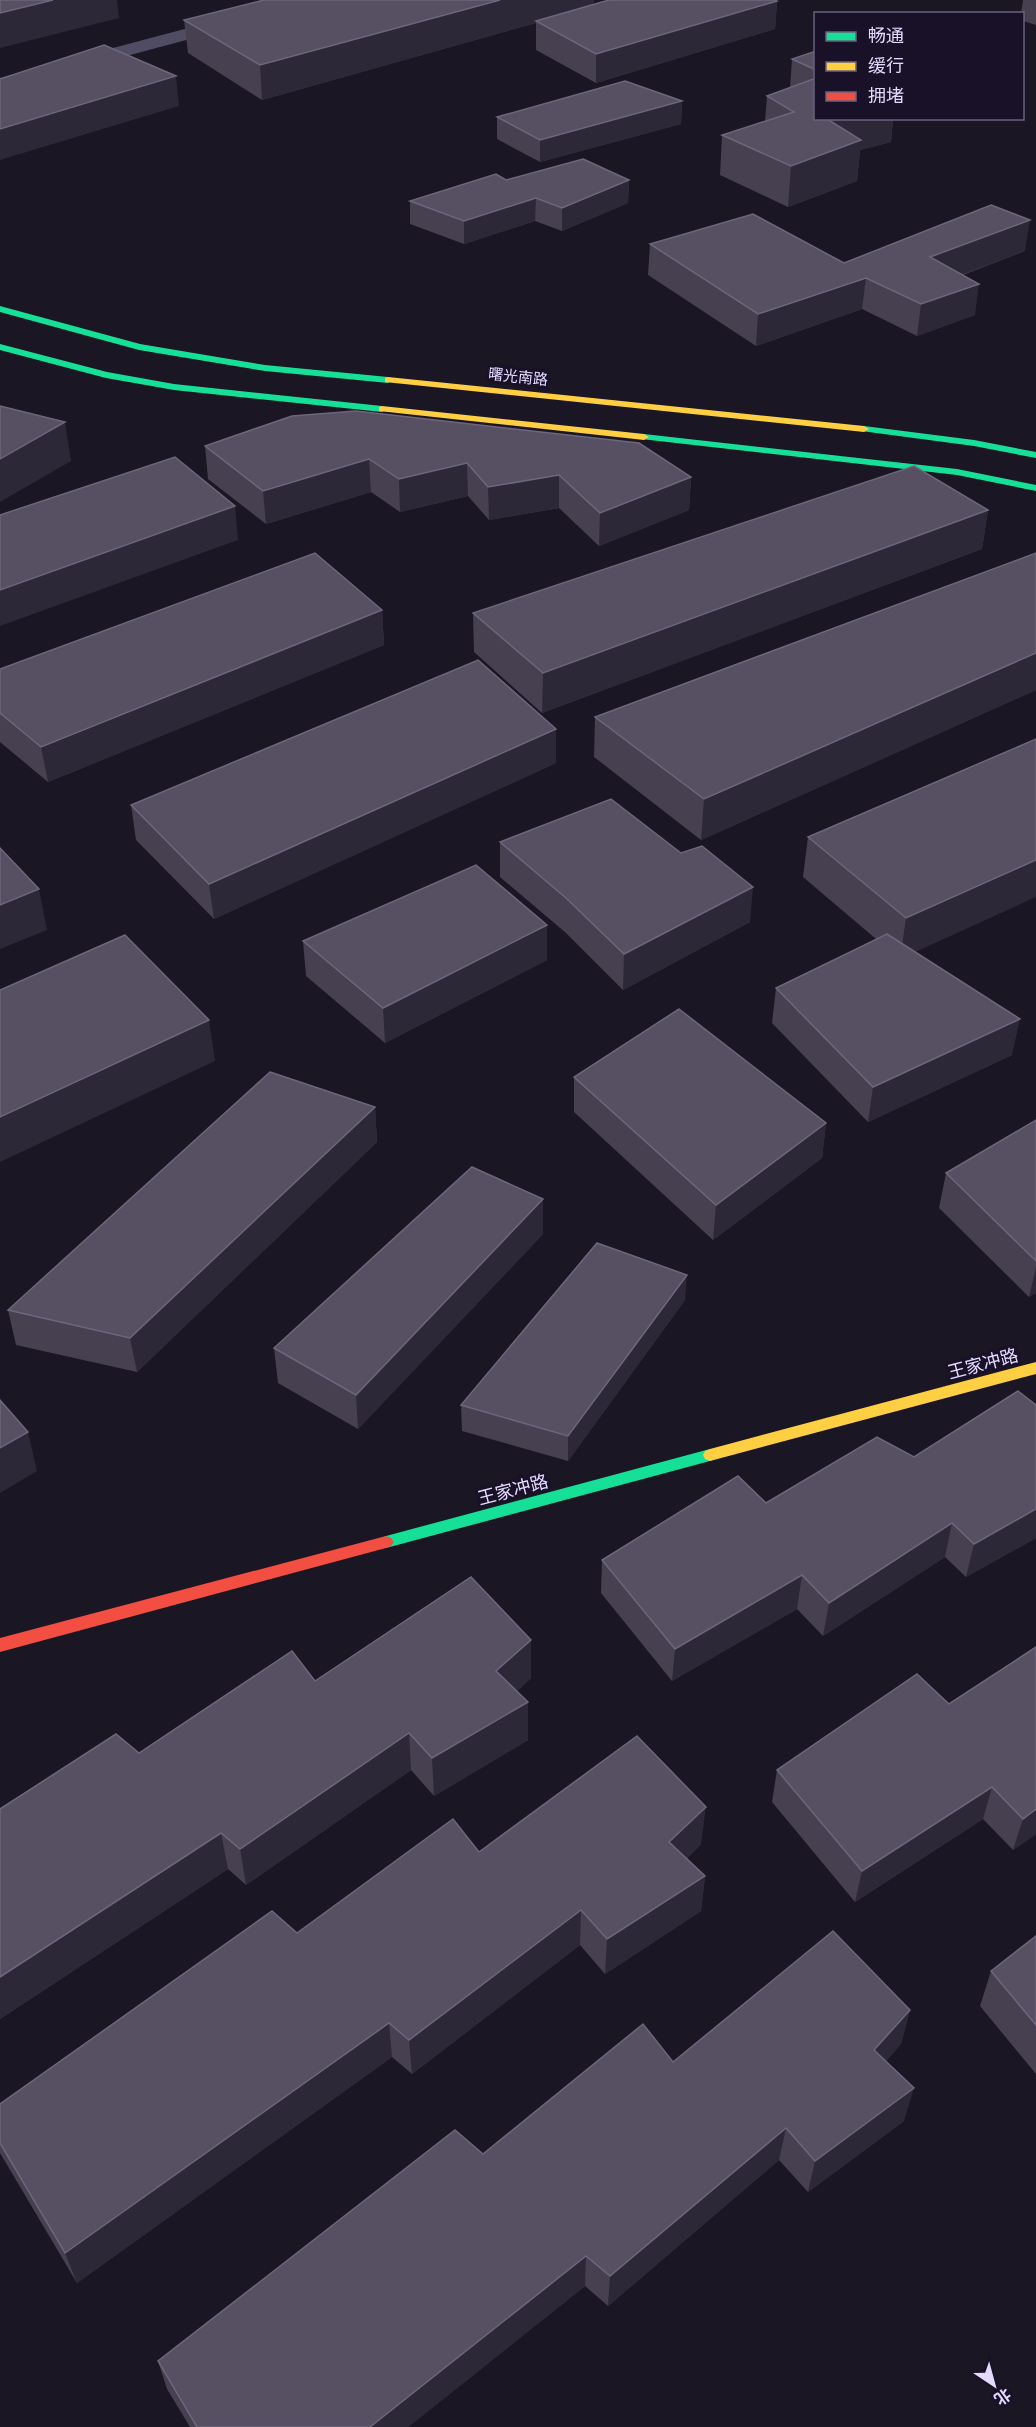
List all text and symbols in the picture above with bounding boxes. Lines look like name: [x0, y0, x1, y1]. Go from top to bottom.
legend: [814, 12, 1024, 120]
text: 畅通: [868, 25, 904, 47]
text: 缓行: [868, 55, 904, 77]
text: 拥堵: [868, 85, 904, 107]
street label: 曙光南路: [487, 365, 549, 389]
street label: 王家冲路: [945, 1344, 1021, 1384]
street label: 王家冲路: [475, 1470, 551, 1510]
north arrow: [964, 2355, 1024, 2415]
text: 北: [990, 2384, 1015, 2409]

